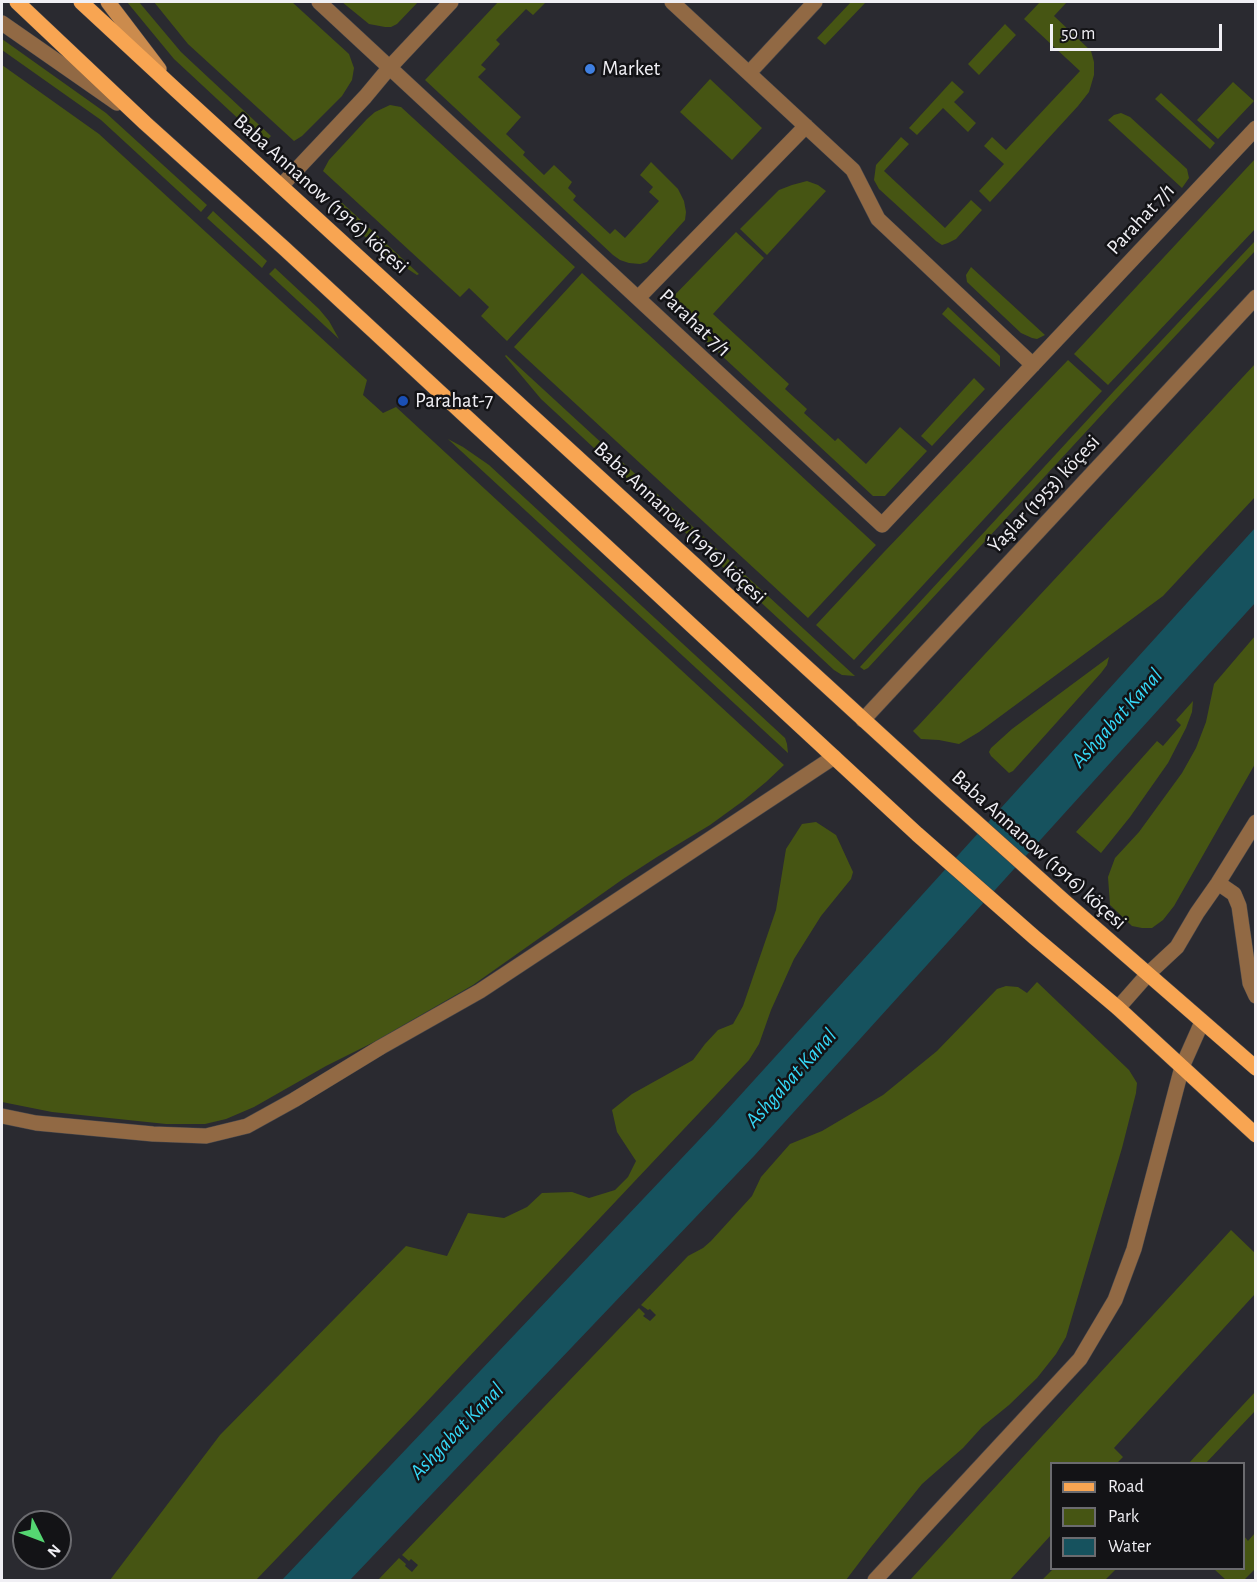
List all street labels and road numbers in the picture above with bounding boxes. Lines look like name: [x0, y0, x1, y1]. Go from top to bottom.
street label: Baba Annanow (1916) köçesi: [228, 109, 414, 279]
street label: Parahat 7/1: [1101, 178, 1181, 260]
street label: Parahat 7/1: [654, 283, 736, 363]
street label: Ýaşlar (1953) köçesi: [983, 430, 1105, 558]
street label: Baba Annanow (1916) köçesi: [589, 437, 771, 609]
street label: Baba Annanow (1916) köçesi: [946, 765, 1132, 935]

